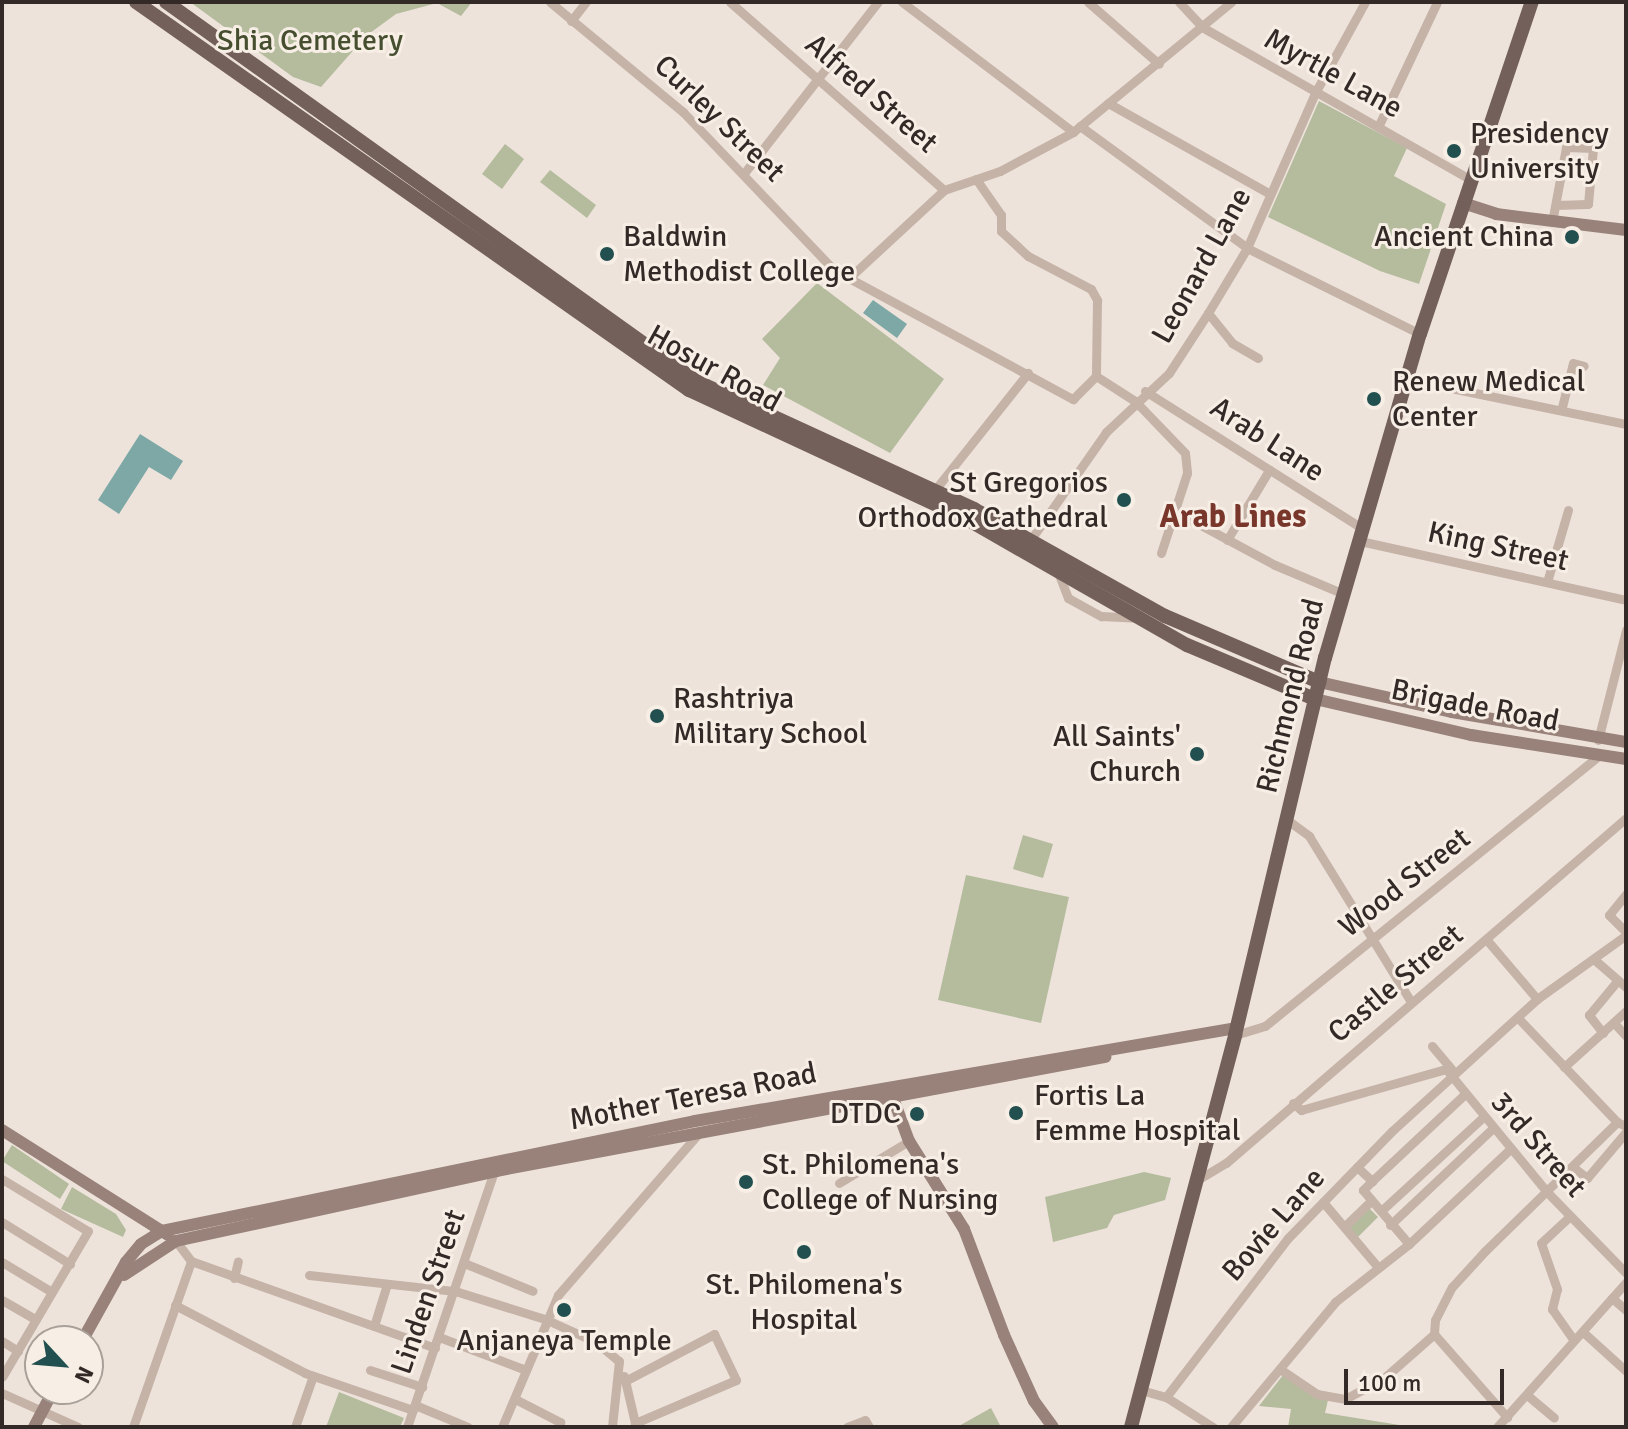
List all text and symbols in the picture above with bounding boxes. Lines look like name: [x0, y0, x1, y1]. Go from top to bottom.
street label: Myrtle Lane: [1258, 21, 1408, 127]
park label: Shia Cemetery: [217, 23, 403, 59]
street label: Alfred Street: [798, 27, 944, 161]
street label: Curley Street: [646, 48, 792, 190]
place label: Presidency University: [1470, 116, 1609, 186]
marker: Presidency University: [1445, 142, 1463, 160]
street label: Leonard Lane: [1144, 182, 1260, 350]
place label: Baldwin Methodist College: [623, 219, 855, 290]
place label: Ancient China: [1374, 219, 1554, 255]
marker: Ancient China: [1561, 226, 1583, 248]
marker: Baldwin Methodist College: [598, 245, 616, 263]
street label: Hosur Road: [641, 318, 787, 420]
place label: Renew Medical Center: [1392, 364, 1585, 434]
marker: Renew Medical Center: [1363, 388, 1385, 410]
street label: Arab Lane: [1203, 390, 1331, 490]
place label: St Gregorios Orthodox Cathedral: [857, 465, 1108, 536]
marker: St Gregorios Orthodox Cathedral: [1115, 491, 1133, 509]
district label: Arab Lines: [1160, 498, 1306, 536]
street label: King Street: [1424, 515, 1572, 579]
street label: Richmond Road: [1249, 595, 1333, 797]
street label: Brigade Road: [1388, 672, 1562, 740]
place label: Rashtriya Military School: [673, 681, 867, 752]
marker: Rashtriya Military School: [648, 707, 666, 725]
place label: All Saints' Church: [1053, 719, 1181, 790]
marker: All Saints' Church: [1188, 745, 1206, 763]
street label: Wood Street: [1332, 821, 1478, 945]
street label: Castle Street: [1321, 917, 1471, 1051]
street label: Mother Teresa Road: [566, 1055, 820, 1139]
place label: Fortis La Femme Hospital: [1034, 1078, 1241, 1148]
street label: 3rd Street: [1483, 1085, 1593, 1205]
place label: DTDC: [830, 1096, 901, 1132]
marker: Fortis La Femme Hospital: [1005, 1102, 1027, 1124]
marker: DTDC: [908, 1105, 926, 1123]
place label: St. Philomena's College of Nursing: [762, 1147, 998, 1218]
street label: Bovie Lane: [1215, 1161, 1333, 1289]
marker: St. Philomena's College of Nursing: [737, 1173, 755, 1191]
street label: Linden Street: [384, 1205, 474, 1379]
marker: St. Philomena's Hospital: [793, 1241, 815, 1263]
place label: St. Philomena's Hospital: [705, 1267, 903, 1338]
marker: Anjaneya Temple: [555, 1301, 573, 1319]
place label: Anjaneya Temple: [456, 1323, 672, 1359]
north arrow: [24, 1325, 104, 1405]
scale bar: [1348, 1353, 1508, 1403]
text: N: [69, 1362, 100, 1388]
text: 100 m: [1358, 1368, 1421, 1398]

